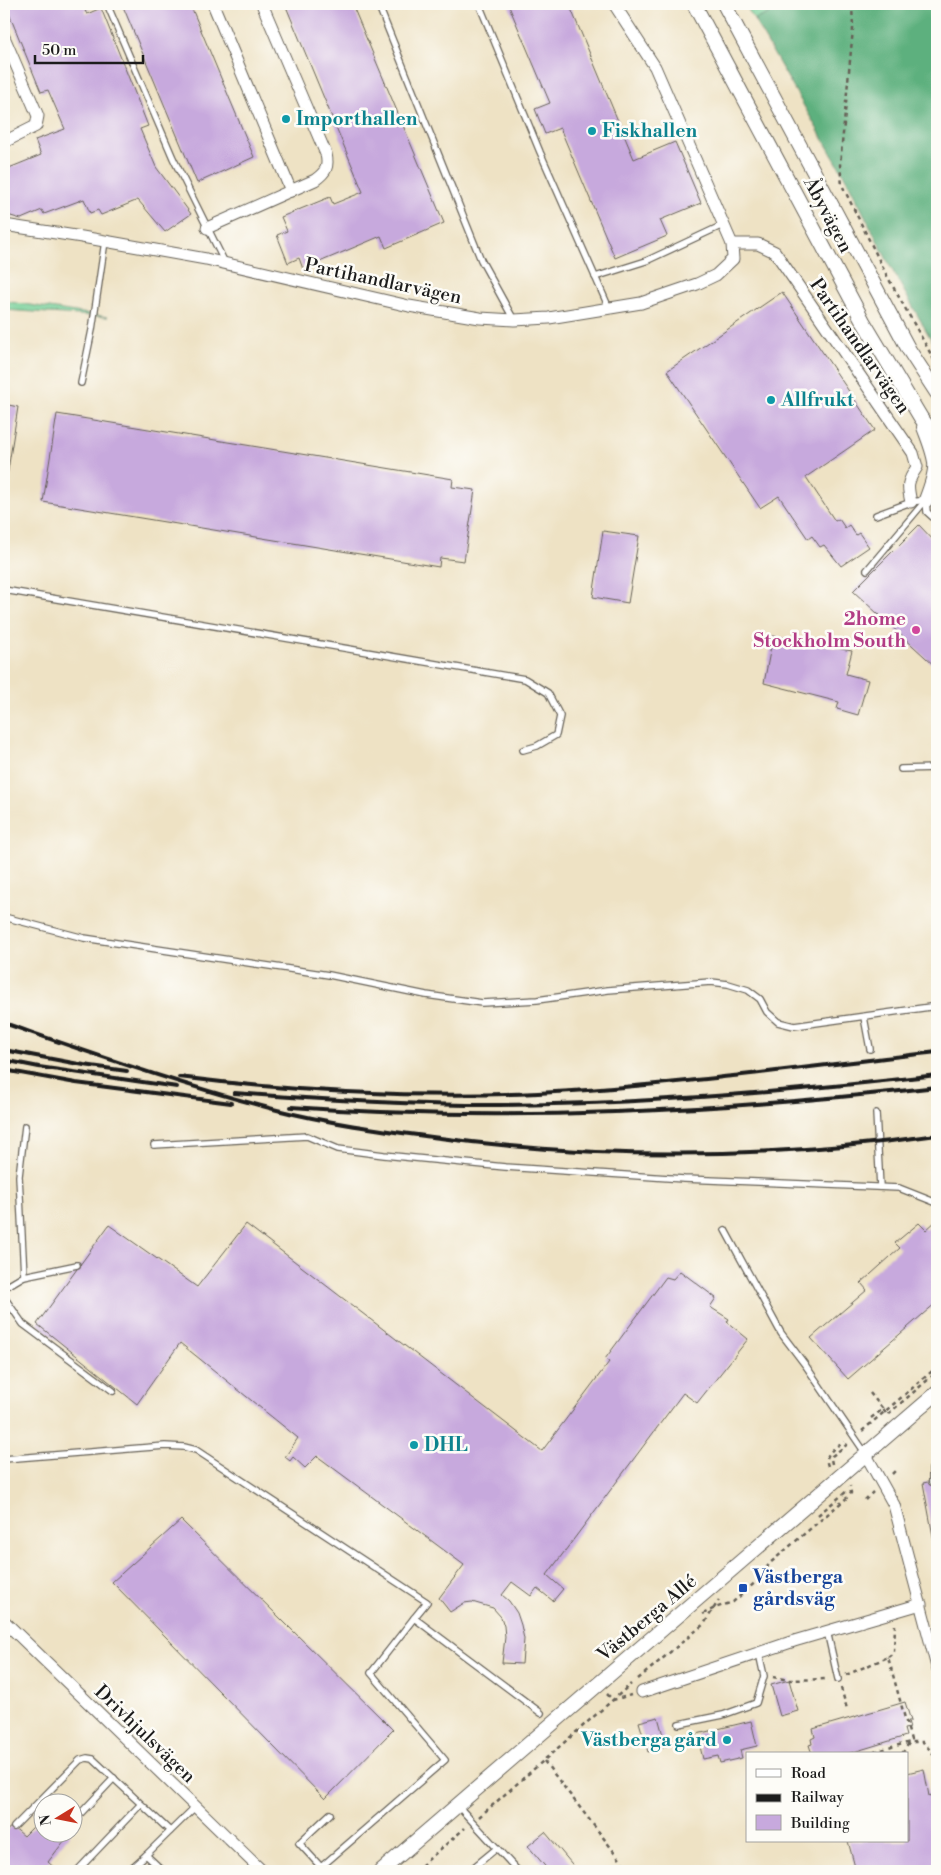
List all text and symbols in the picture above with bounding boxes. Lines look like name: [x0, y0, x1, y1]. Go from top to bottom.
scale bar: [35, 32, 142, 64]
text: 50 m: [42, 41, 76, 60]
place label: Importhallen: [296, 107, 418, 131]
marker: Importhallen: [280, 113, 292, 125]
place label: Fiskhallen: [602, 119, 698, 143]
marker: Fiskhallen: [586, 125, 598, 137]
street label: Åbyvägen: [798, 172, 859, 257]
street label: Partihandlarvägen: [302, 253, 464, 309]
street label: Partihandlarvägen: [804, 274, 916, 418]
place label: Allfrukt: [780, 388, 854, 412]
marker: Allfrukt: [765, 394, 777, 406]
place label: 2home Stockholm South: [753, 607, 906, 653]
marker: 2home Stockholm South: [910, 624, 922, 636]
place label: DHL: [424, 1433, 468, 1457]
marker: DHL: [408, 1439, 420, 1451]
place label: Västberga gårdsväg: [752, 1565, 844, 1611]
street label: Västberga Allé: [592, 1569, 702, 1667]
marker: Västberga gårdsväg: [737, 1582, 749, 1594]
street label: Drivhjulsvägen: [89, 1680, 201, 1788]
place label: Västberga gård: [580, 1728, 717, 1752]
marker: Västberga gård: [721, 1734, 733, 1746]
legend: [746, 1752, 908, 1842]
text: Road: [791, 1764, 826, 1783]
text: Railway: [791, 1788, 845, 1807]
north arrow: [32, 1792, 82, 1842]
text: N: [36, 1813, 56, 1827]
text: Building: [790, 1814, 850, 1833]

